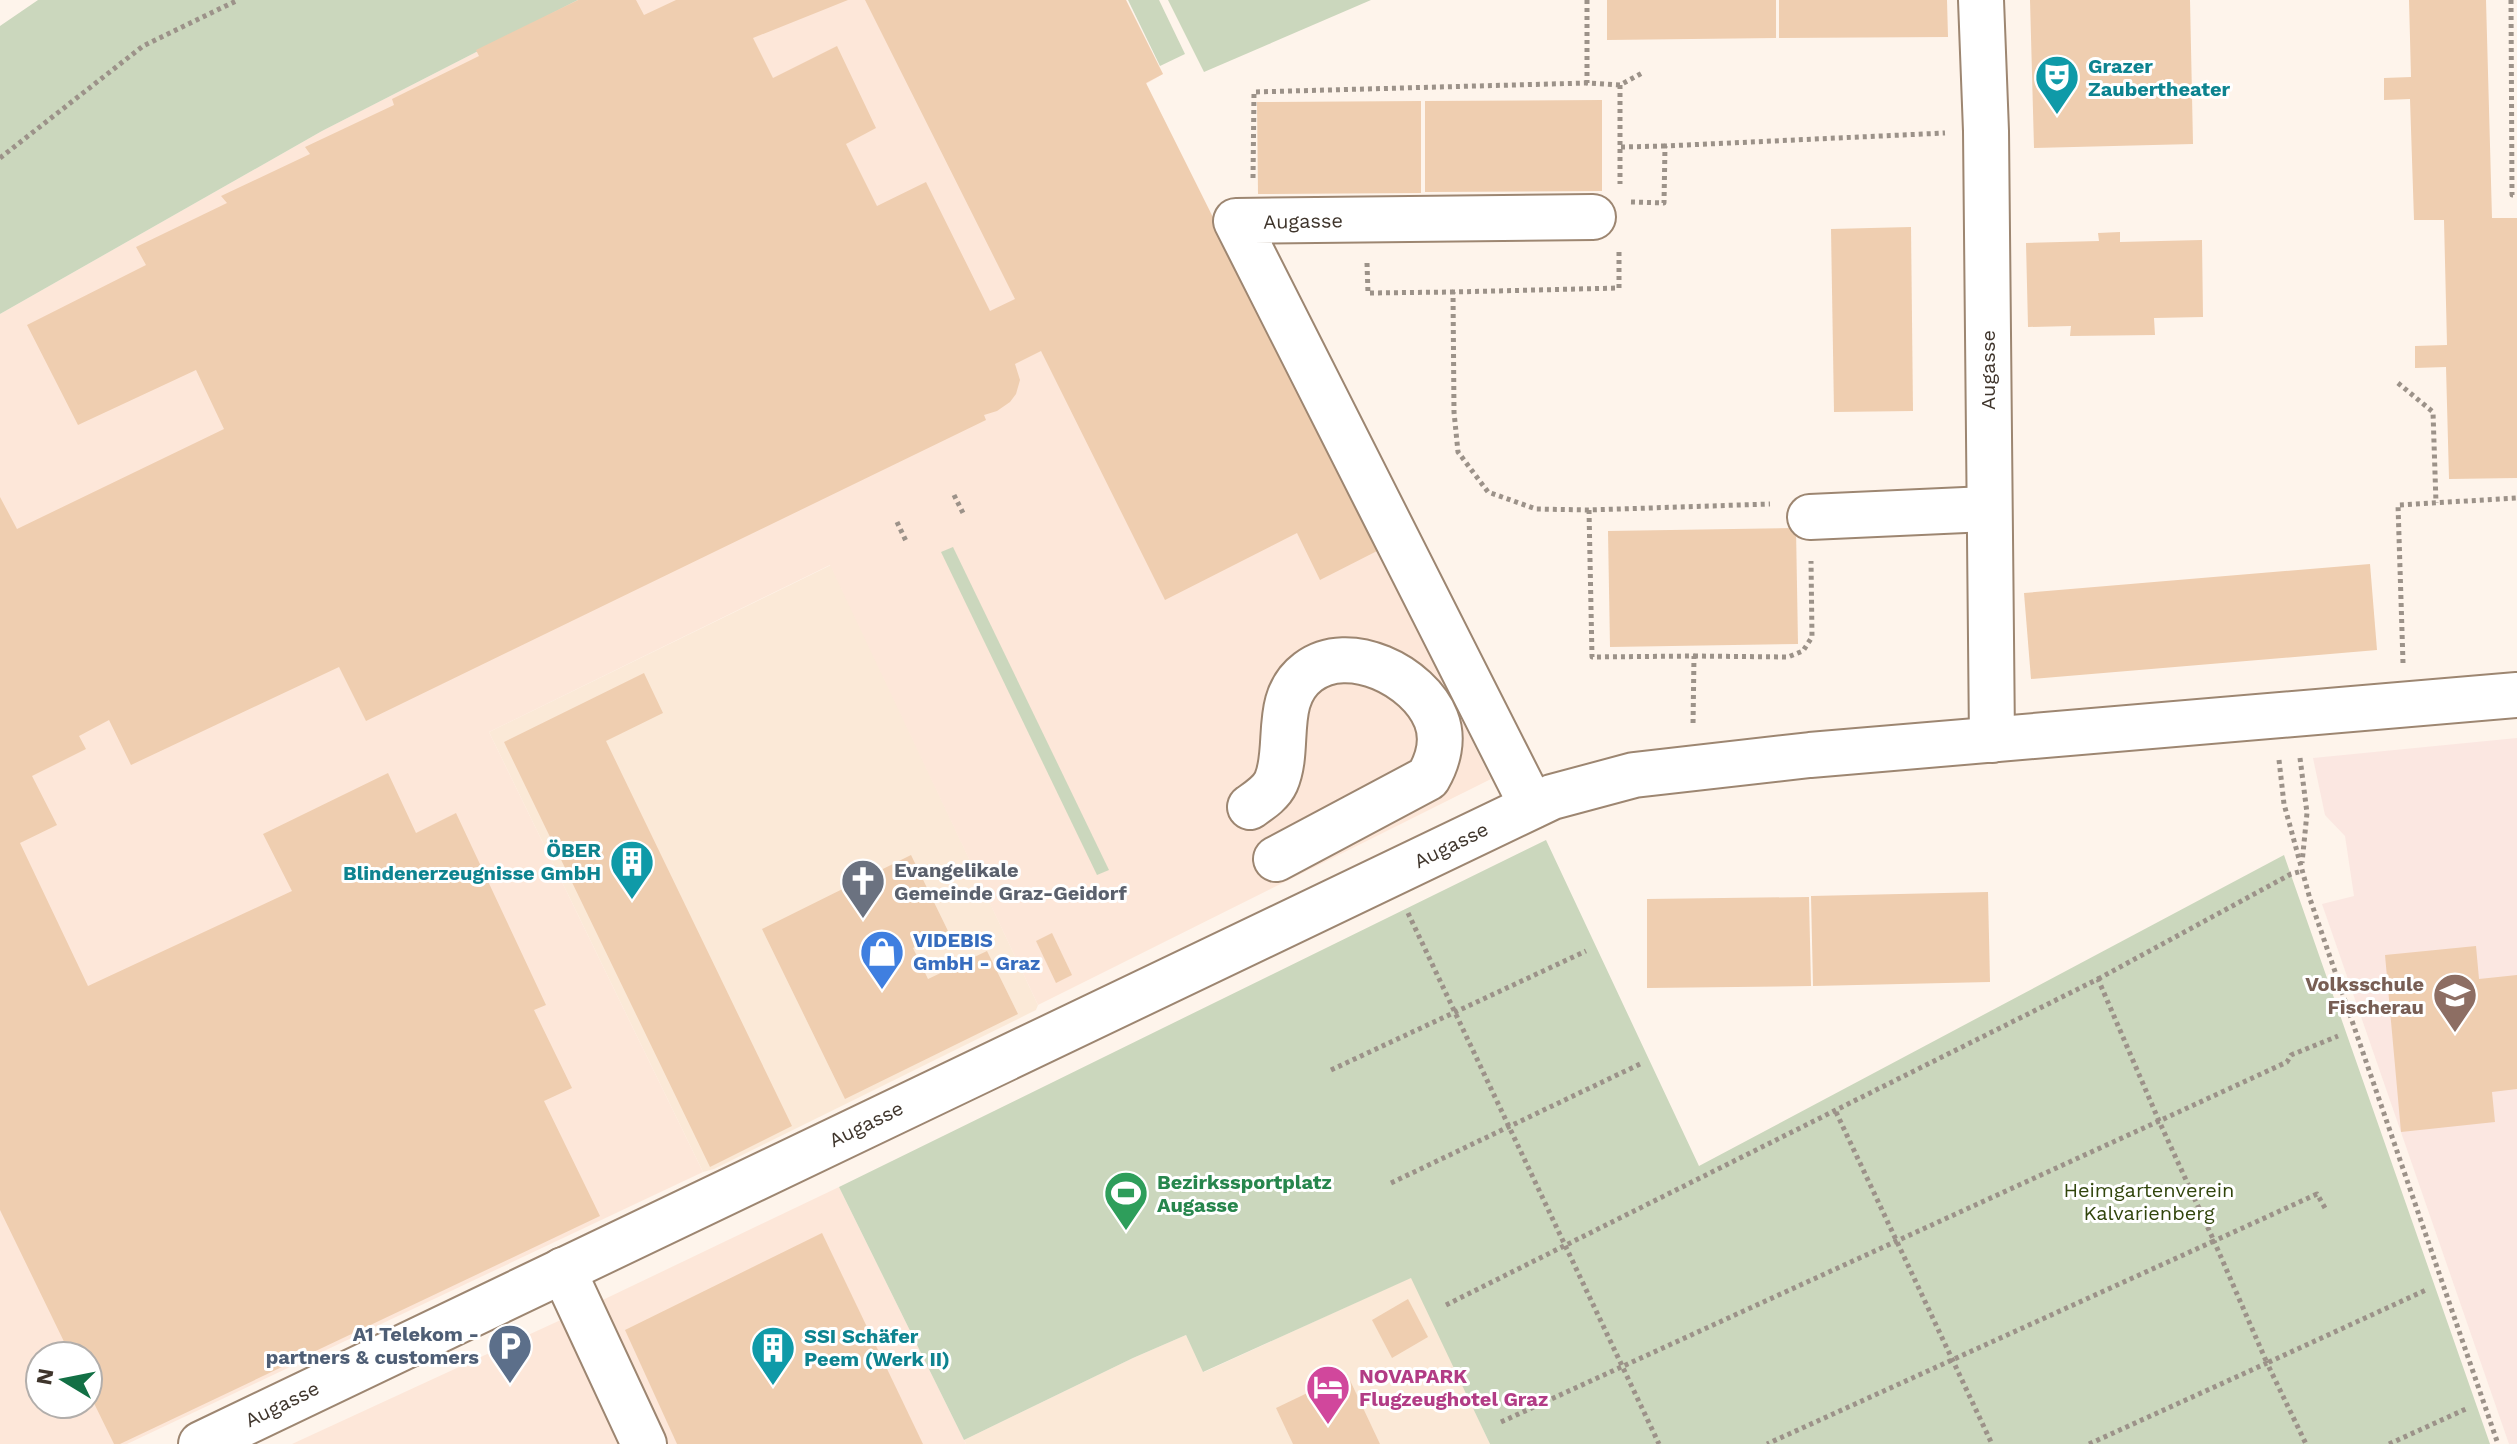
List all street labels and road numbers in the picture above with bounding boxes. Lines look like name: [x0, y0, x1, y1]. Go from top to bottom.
street label: Augasse: [1263, 208, 1343, 234]
street label: Augasse: [1976, 330, 2000, 410]
street label: Augasse: [1410, 817, 1492, 873]
street label: Augasse: [825, 1096, 907, 1152]
street label: Augasse: [241, 1376, 323, 1432]

